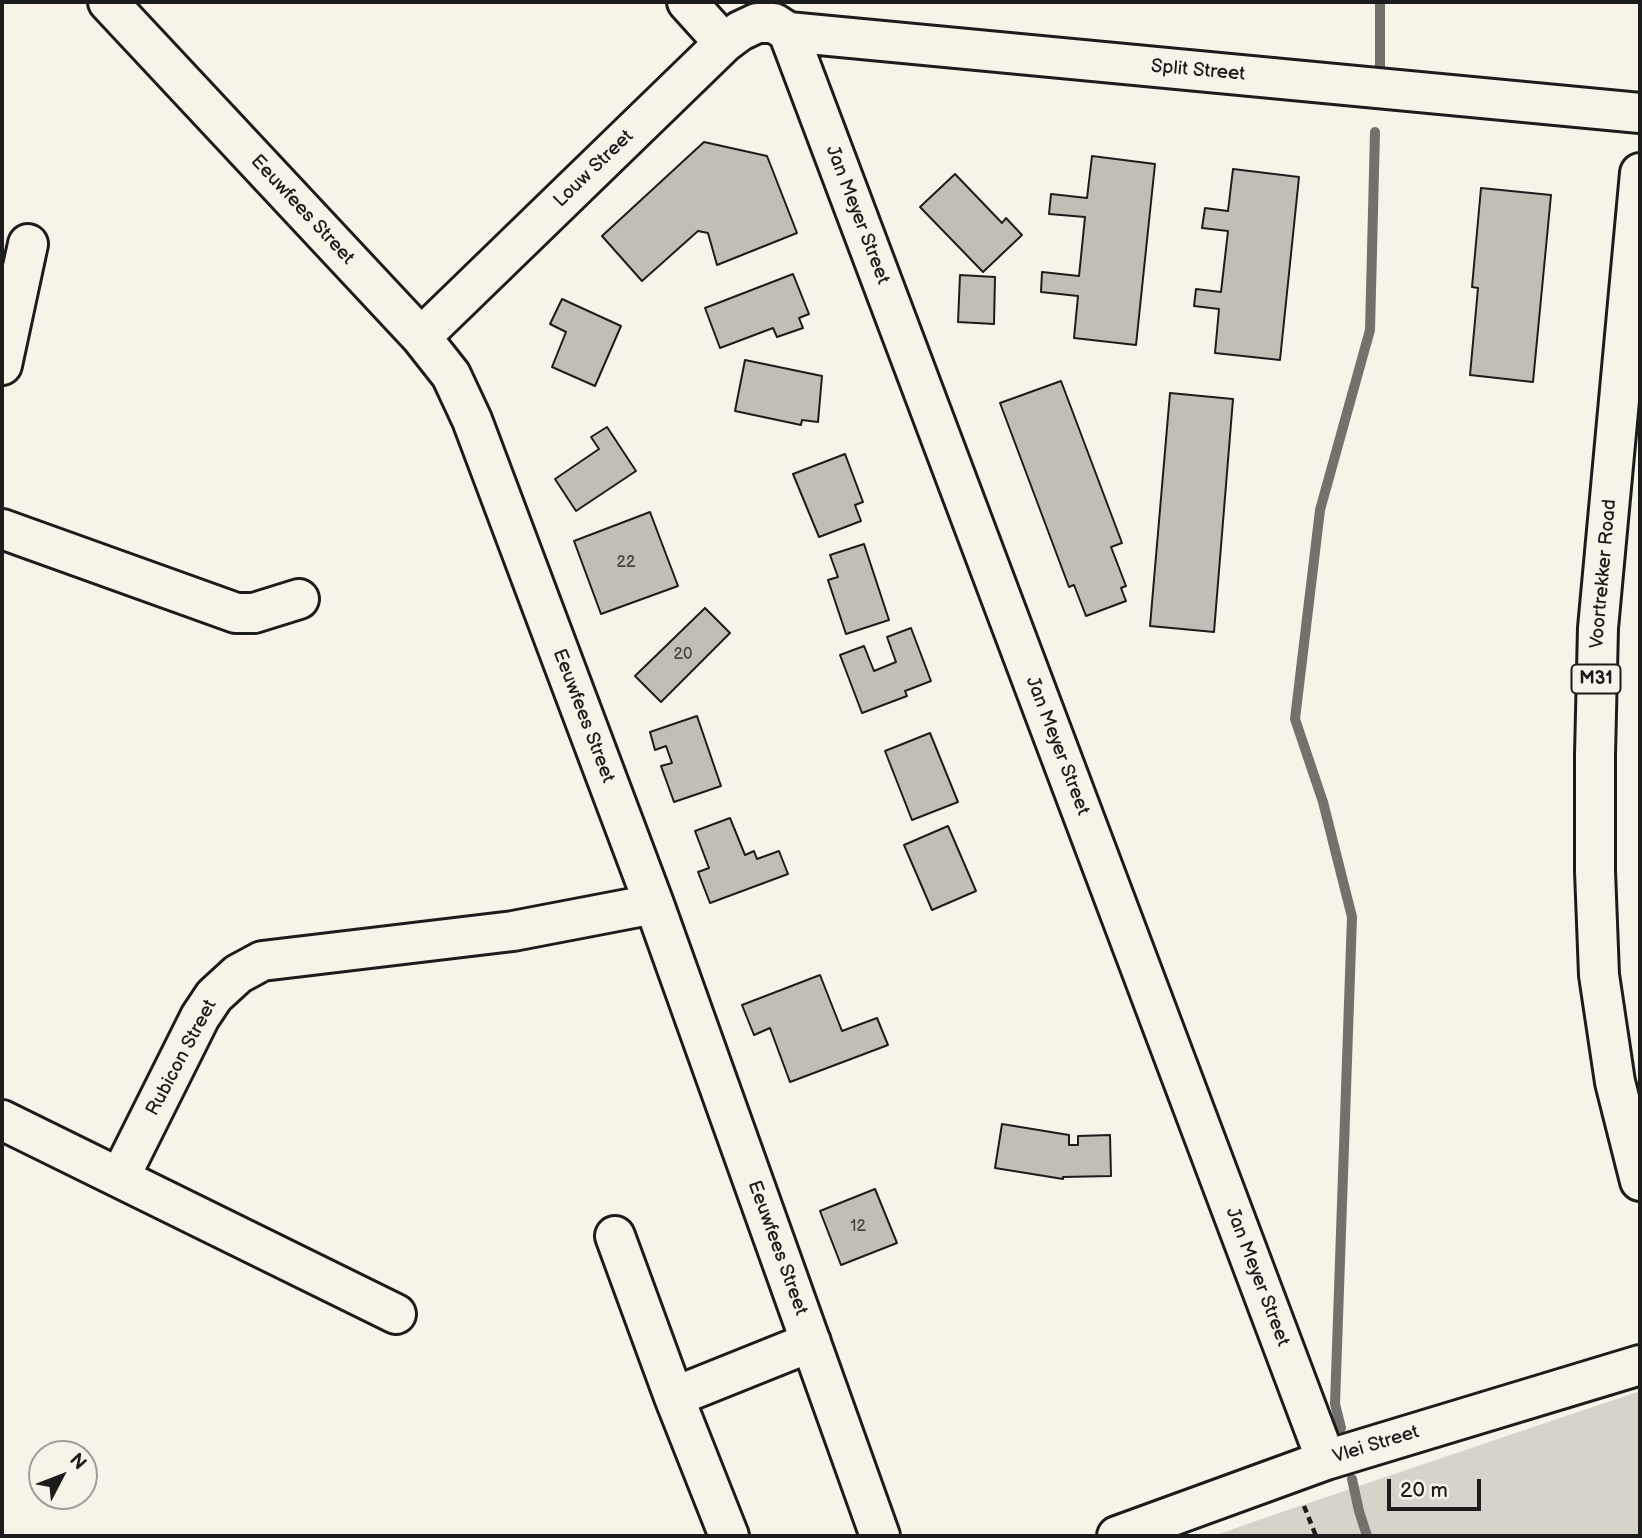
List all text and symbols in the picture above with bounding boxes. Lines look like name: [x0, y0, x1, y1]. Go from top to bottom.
street label: Split Street: [1150, 56, 1246, 86]
street label: Louw Street: [550, 126, 638, 212]
street label: Jan Meyer Street: [820, 143, 894, 287]
street label: Eeuwfees Street: [245, 150, 359, 270]
street label: Voortrekker Road: [1586, 498, 1622, 650]
house number: 22: [617, 553, 635, 573]
house number: 20: [674, 645, 692, 665]
street label: Eeuwfees Street: [547, 646, 619, 786]
road number: M31: [1572, 664, 1620, 694]
street label: Jan Meyer Street: [1020, 674, 1094, 818]
street label: Rubicon Street: [142, 996, 222, 1120]
street label: Eeuwfees Street: [742, 1178, 812, 1318]
street label: Jan Meyer Street: [1220, 1205, 1294, 1349]
house number: 12: [850, 1217, 866, 1237]
street label: Vlei Street: [1330, 1421, 1422, 1469]
north arrow: [28, 1440, 98, 1510]
text: N: [64, 1449, 91, 1475]
scale bar: [1390, 1464, 1484, 1508]
text: 20 m: [1400, 1478, 1448, 1503]

